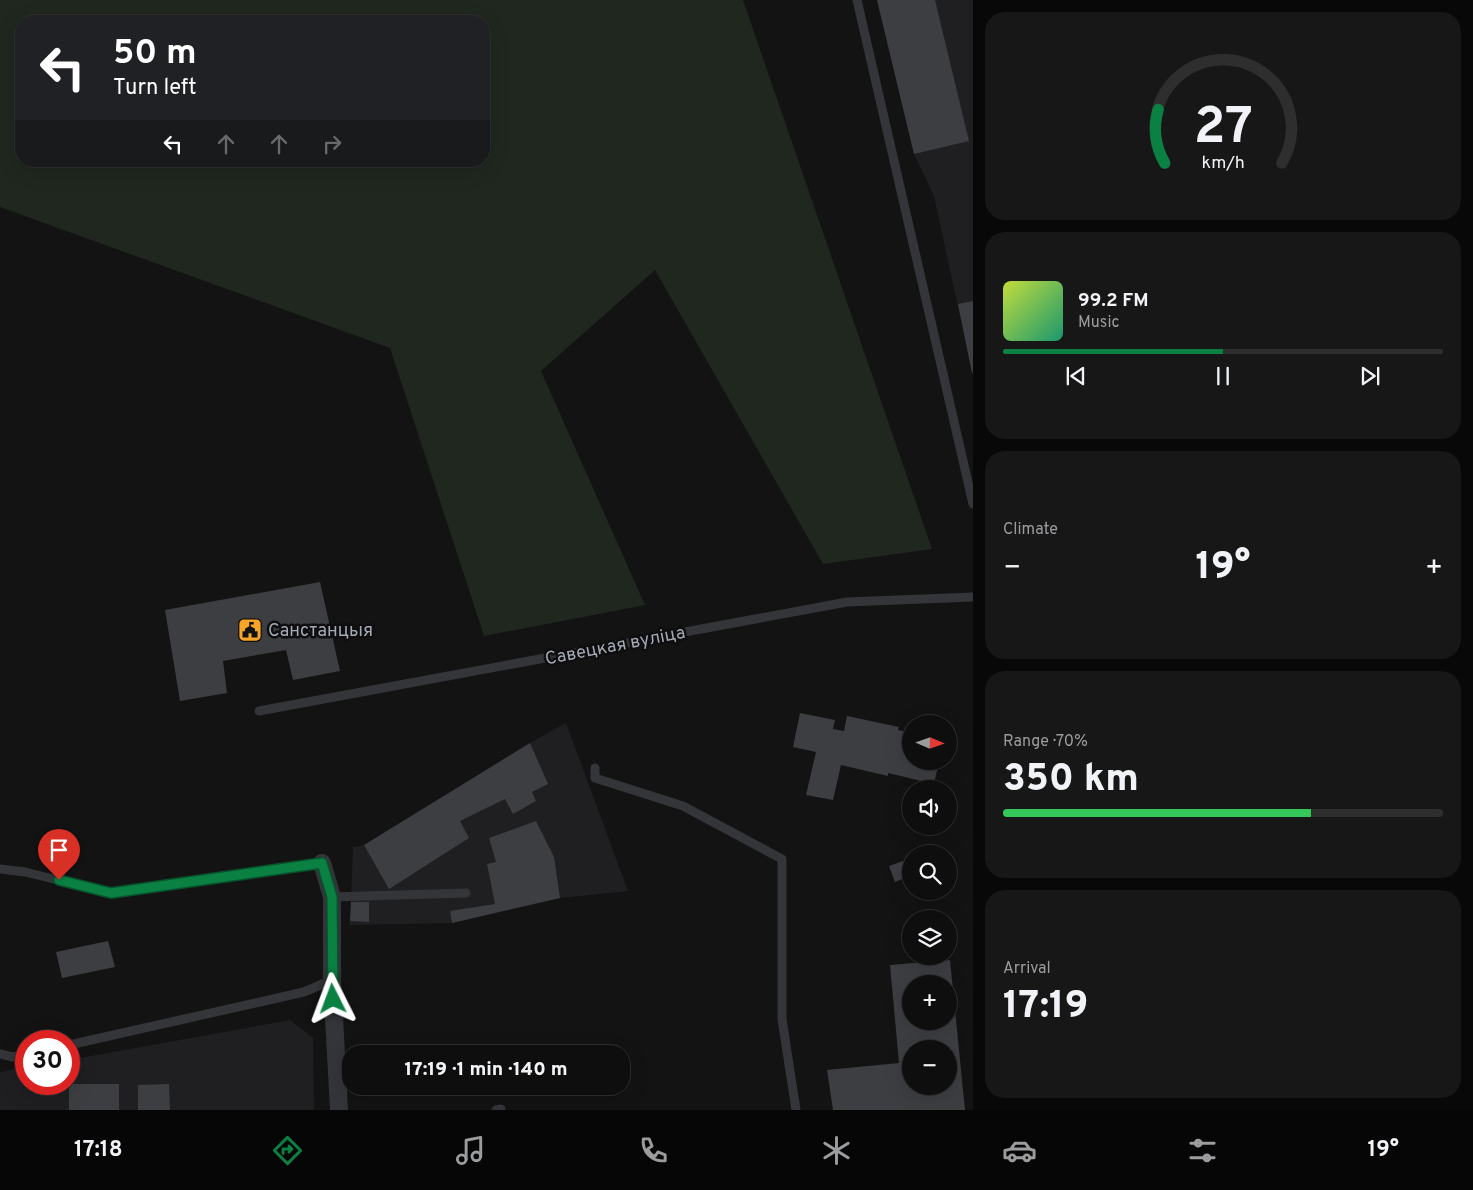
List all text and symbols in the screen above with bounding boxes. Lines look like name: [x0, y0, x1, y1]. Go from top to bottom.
text: 50 m: [113, 32, 197, 76]
icon: left: [30, 35, 95, 100]
text: Turn left: [113, 75, 196, 102]
text: 27: [1193, 96, 1253, 162]
icon: left: [159, 130, 187, 158]
icon: ahead: [212, 130, 240, 158]
icon: ahead: [265, 130, 293, 158]
icon: right: [318, 130, 346, 158]
text: km/h: [1201, 152, 1245, 175]
text: 99.2 FM: [1078, 289, 1149, 313]
text: Music: [1078, 313, 1119, 333]
icon: previous: [1062, 362, 1090, 390]
icon: pause: [1209, 362, 1237, 390]
icon: next: [1356, 362, 1384, 390]
text: Climate: [1003, 520, 1058, 540]
text: 19°: [1195, 544, 1251, 593]
text: −: [1003, 551, 1021, 587]
text: +: [1425, 551, 1443, 587]
public building icon: Санстанцыя: [237, 617, 263, 643]
place label: Санстанцыя: [268, 620, 373, 643]
street label: Савецкая вуліца: [543, 622, 687, 671]
north arrow: [902, 715, 958, 770]
map controls: [902, 715, 957, 1095]
text: Range · 70%: [1003, 732, 1088, 752]
text: 350 km: [1003, 756, 1139, 805]
button: sound: [902, 780, 957, 835]
pin: [38, 829, 80, 880]
icon: arrive: [45, 836, 73, 864]
button: search: [902, 845, 957, 900]
button: layers: [902, 910, 957, 965]
text: Arrival: [1003, 959, 1051, 979]
position arrow: [306, 972, 358, 1024]
button: +: [902, 975, 957, 1030]
text: 17:19: [1003, 983, 1088, 1032]
speed limit sign: 30: [15, 1030, 80, 1095]
button: −: [902, 1040, 957, 1095]
text: 17:19 · 1 min · 140 m: [405, 1058, 567, 1082]
icon: directions: [270, 1133, 305, 1168]
icon: music: [453, 1133, 488, 1168]
icon: phone: [636, 1133, 671, 1168]
icon: climate: [819, 1133, 854, 1168]
icon: car: [1002, 1133, 1037, 1168]
icon: filters: [1185, 1133, 1220, 1168]
text: 17:18: [74, 1137, 123, 1164]
text: 19°: [1368, 1137, 1399, 1164]

